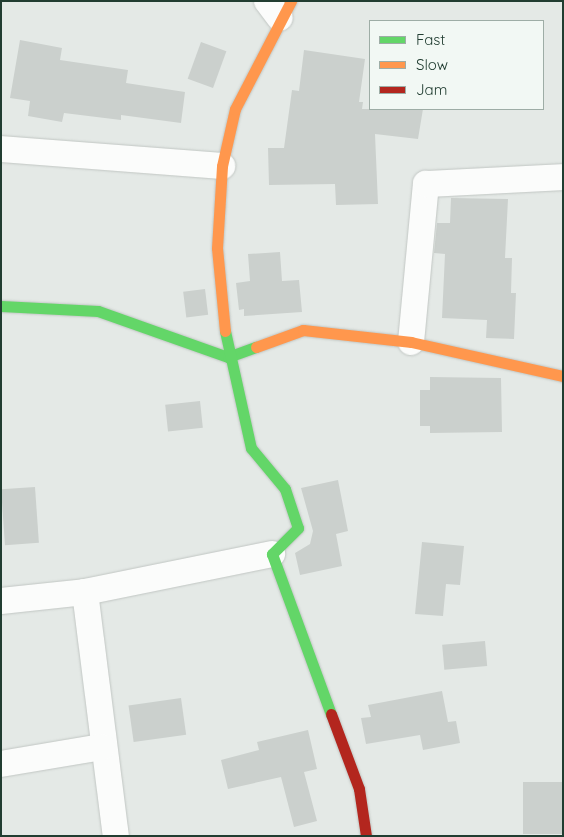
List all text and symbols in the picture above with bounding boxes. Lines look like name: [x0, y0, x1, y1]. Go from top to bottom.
legend: [369, 20, 544, 110]
text: Fast: [416, 30, 445, 49]
text: Slow: [416, 55, 448, 74]
text: Jam: [416, 80, 447, 99]

